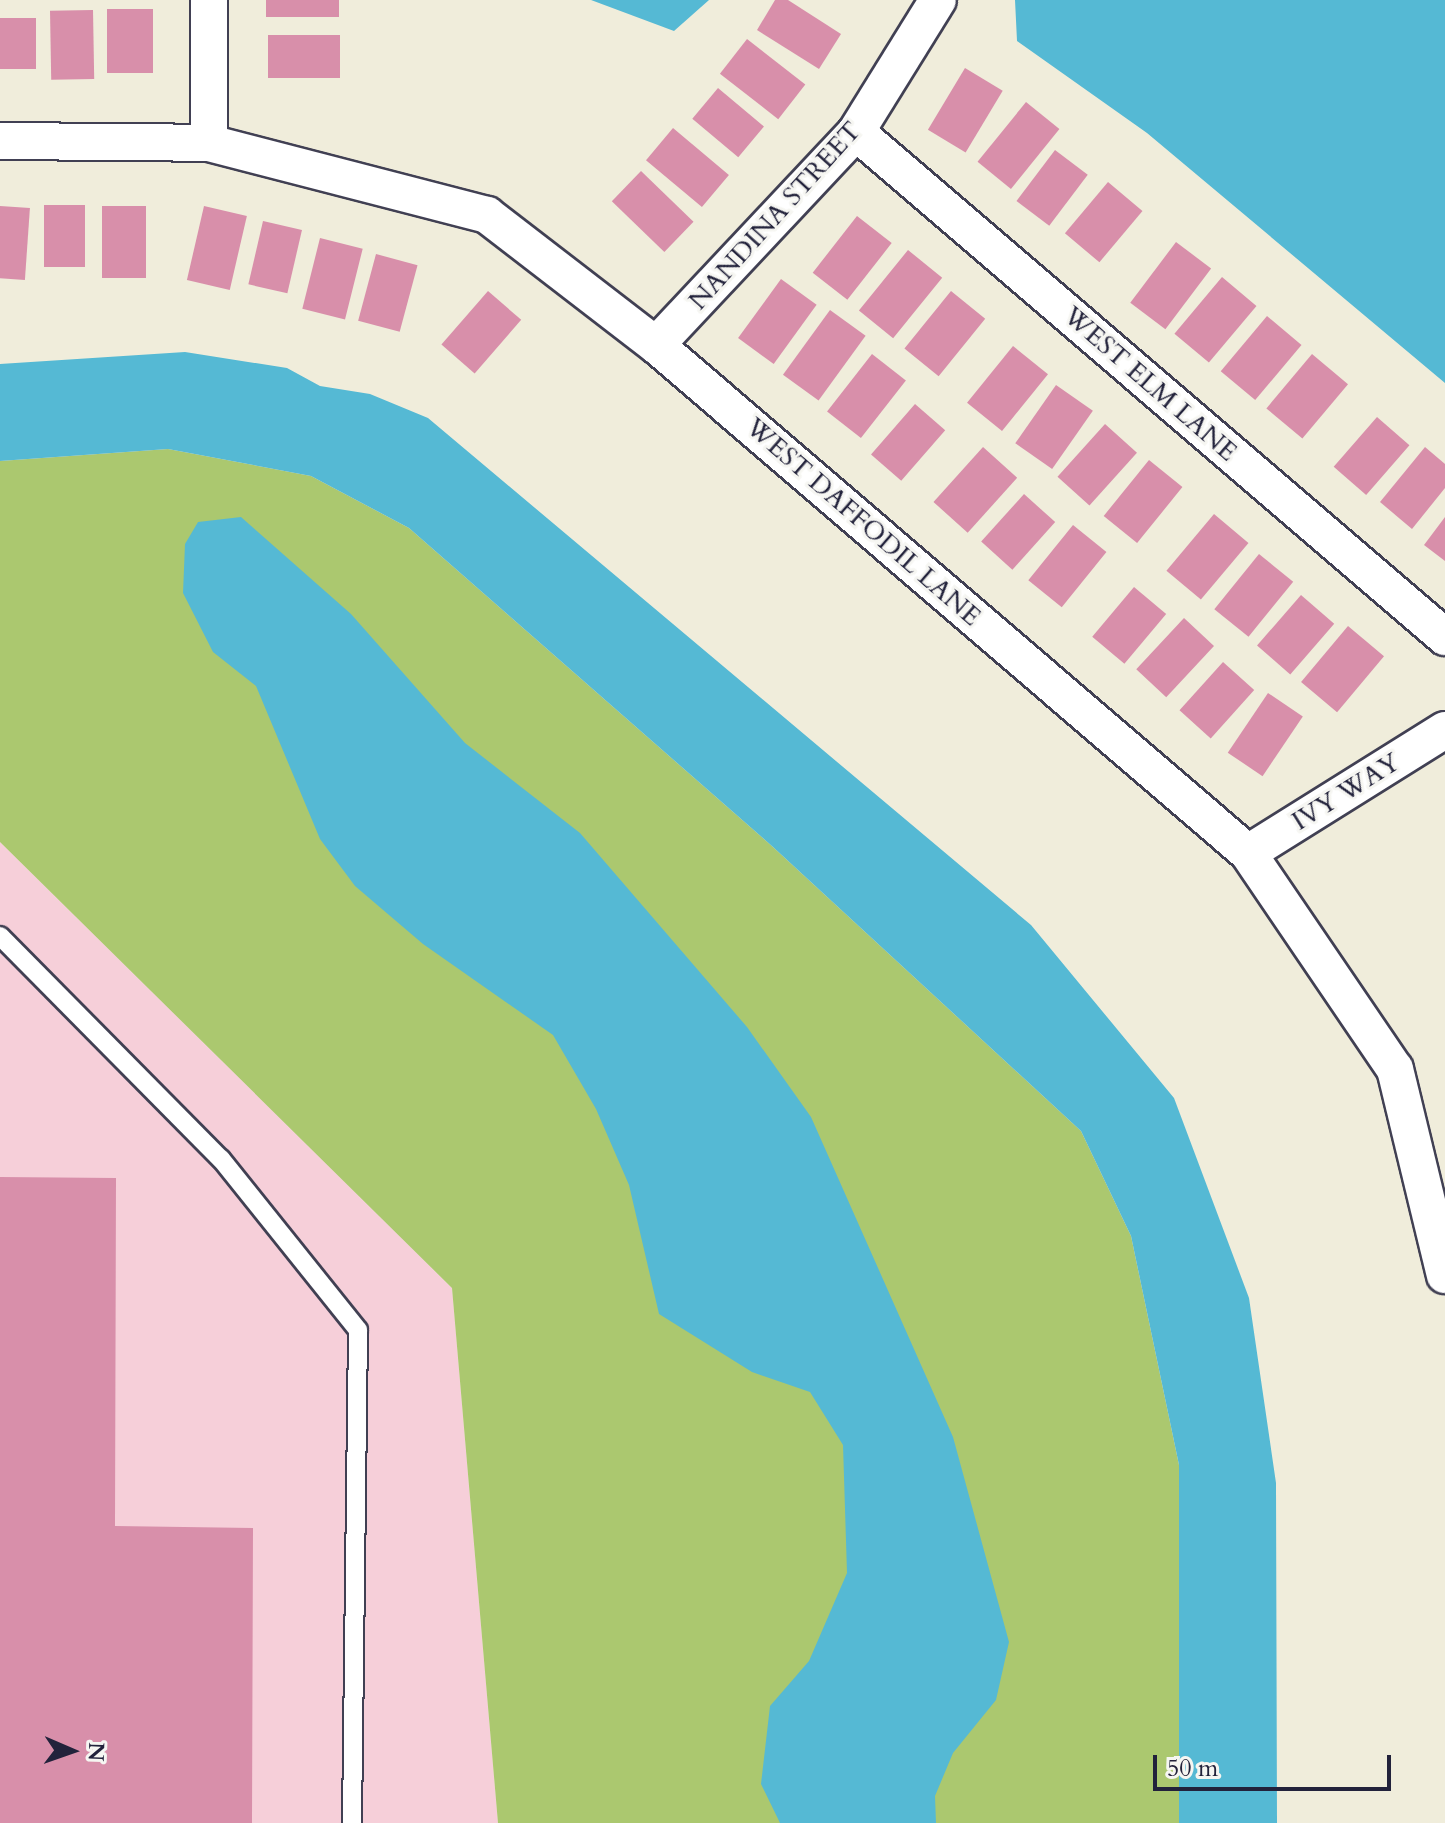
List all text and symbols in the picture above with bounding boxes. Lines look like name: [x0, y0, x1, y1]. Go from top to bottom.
street label: NANDINA STREET: [683, 116, 867, 316]
street label: WEST ELM LANE: [1057, 300, 1243, 468]
street label: WEST DAFFODIL LANE: [739, 412, 987, 632]
street label: IVY WAY: [1286, 747, 1406, 837]
north arrow: [32, 1711, 112, 1791]
scale bar: [1157, 1739, 1395, 1789]
text: N: [81, 1742, 111, 1762]
text: 50 m: [1167, 1752, 1218, 1785]

